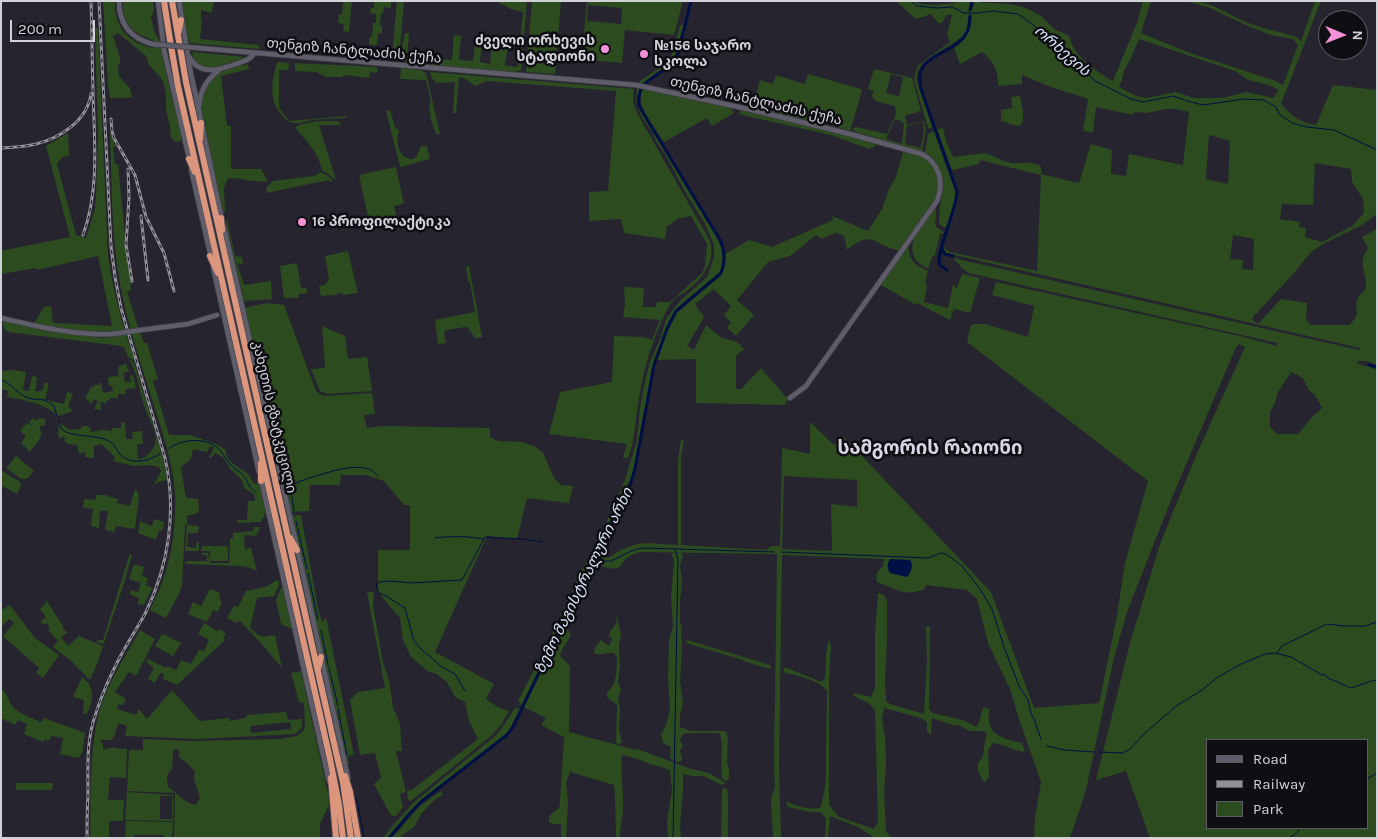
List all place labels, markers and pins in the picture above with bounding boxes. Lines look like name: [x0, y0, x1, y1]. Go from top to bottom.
place label: ძველი ორხევის სტადიონი: [475, 33, 595, 65]
place label: №156 საჯარო სკოლა: [654, 38, 751, 70]
marker: ძველი ორხევის სტადიონი: [599, 43, 611, 55]
marker: №156 საჯარო სკოლა: [638, 48, 650, 60]
place label: 16 პროფილაქტიკა: [312, 214, 451, 230]
marker: 16 პროფილაქტიკა: [296, 216, 308, 228]

